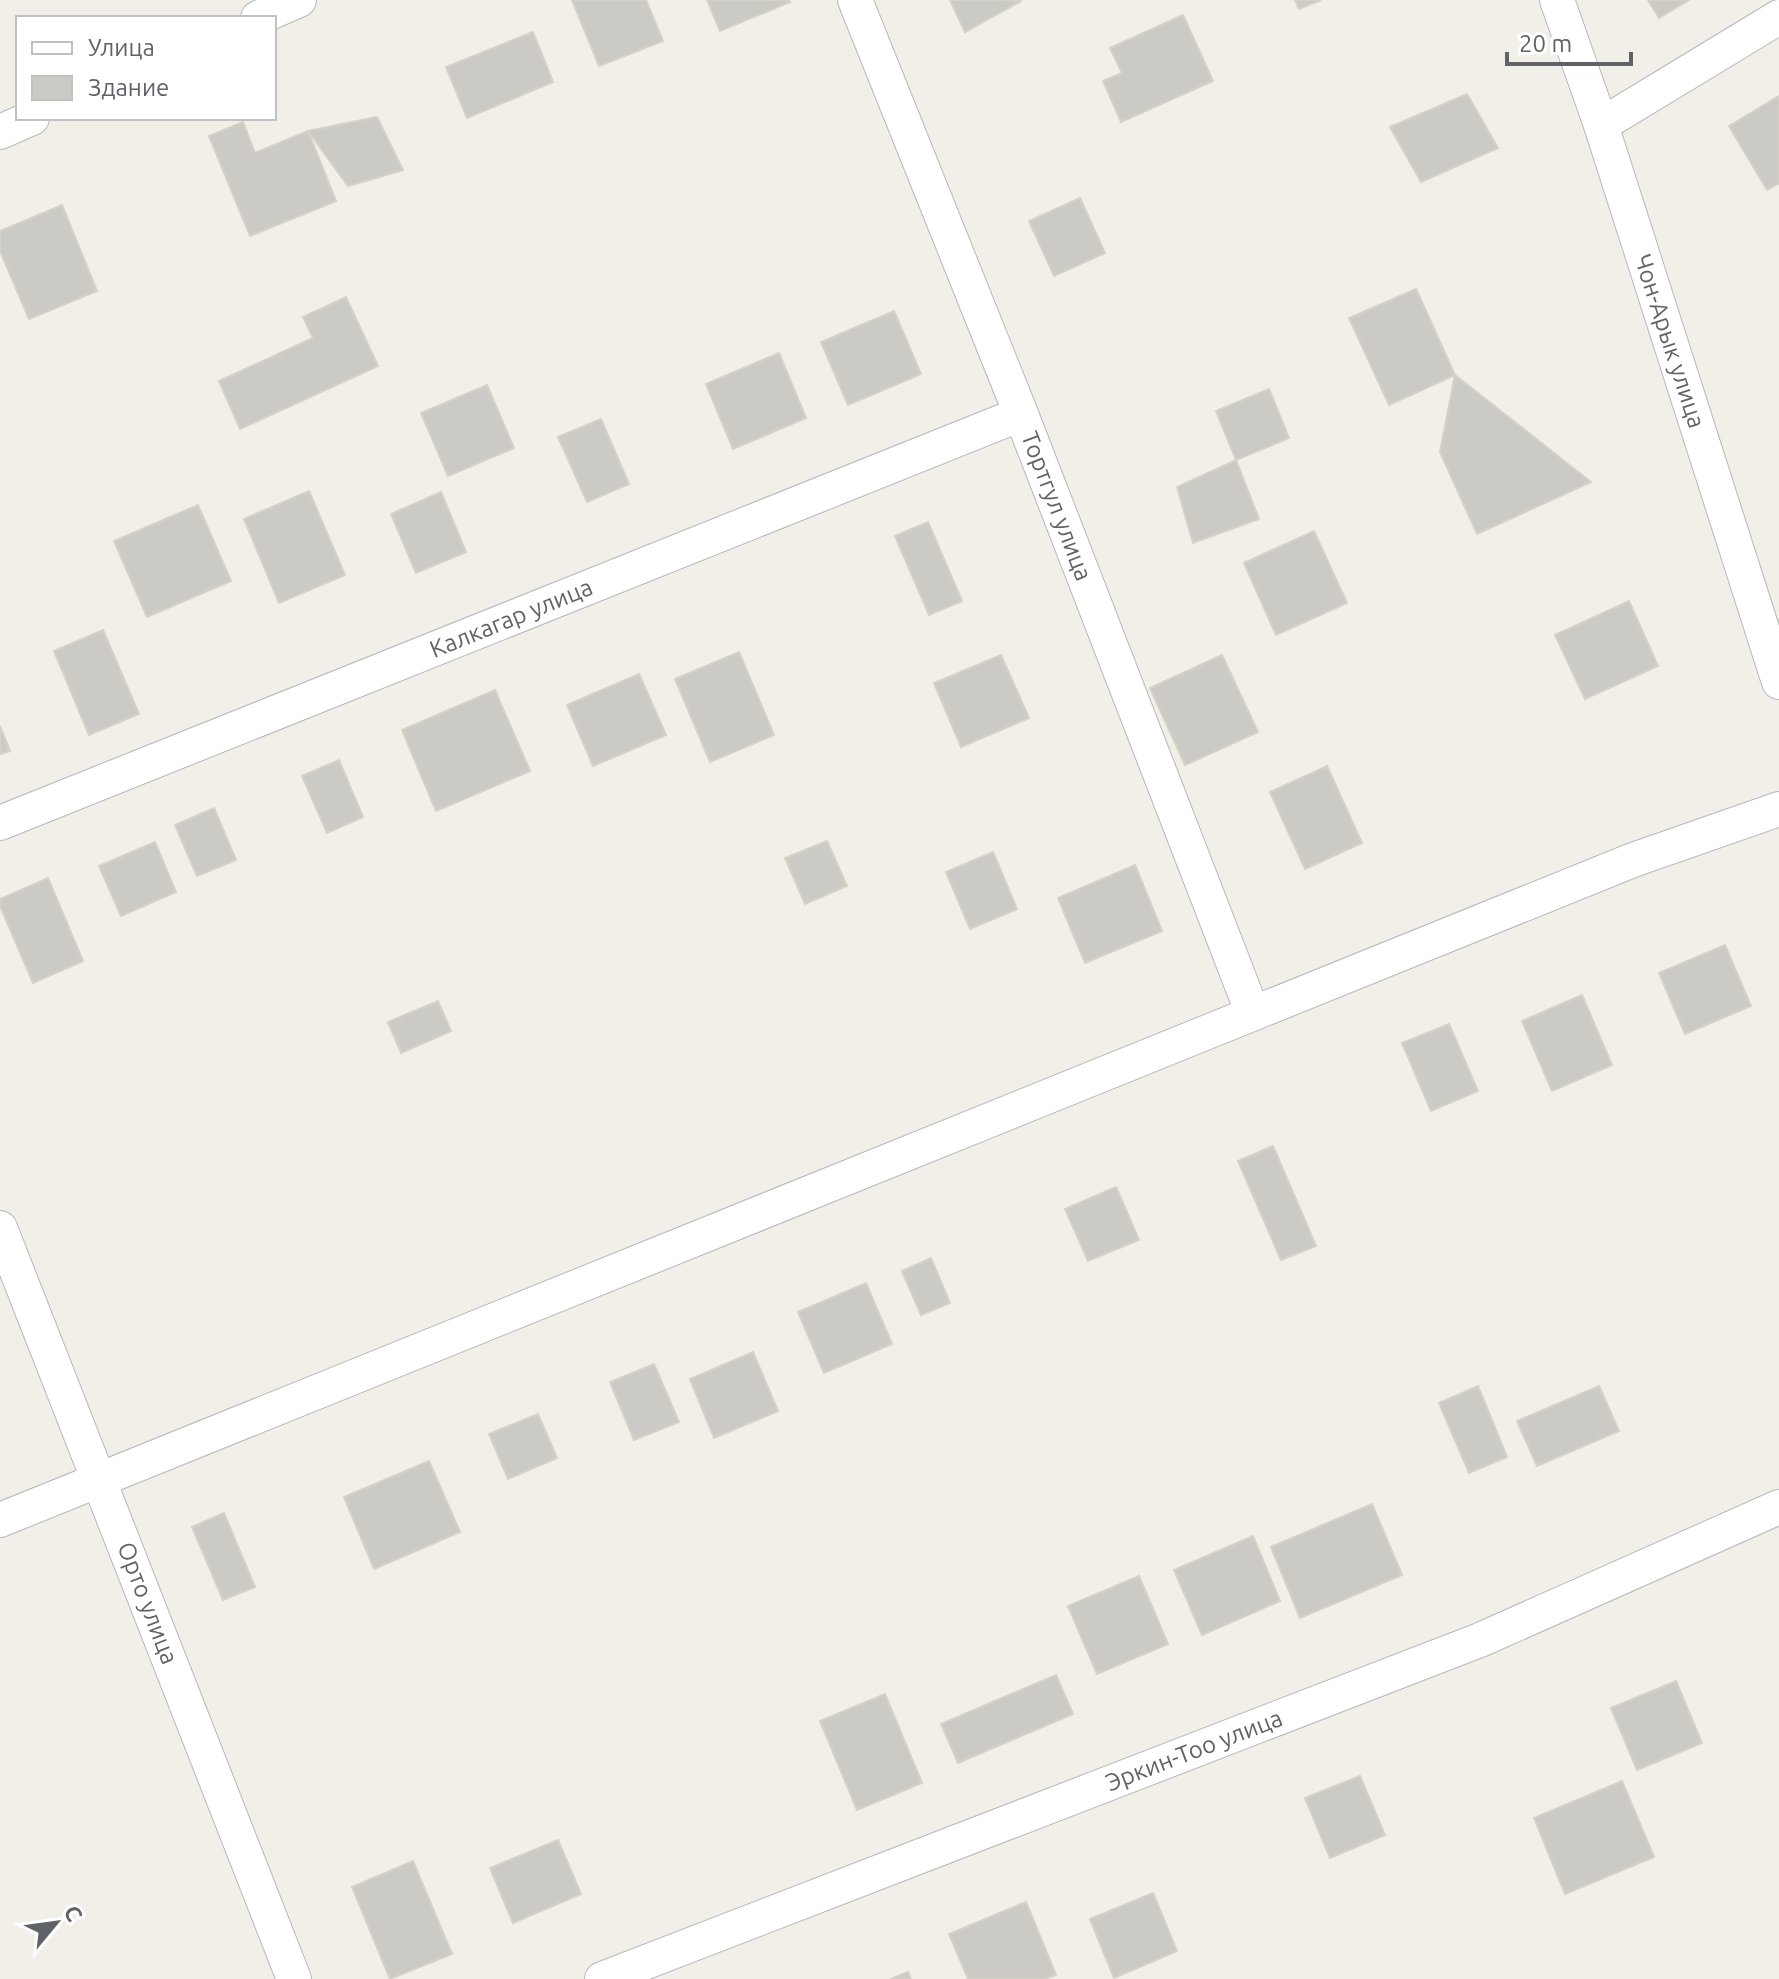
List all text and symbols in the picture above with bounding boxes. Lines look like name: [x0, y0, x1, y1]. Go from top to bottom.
legend: [16, 16, 276, 120]
scale bar: [1507, 16, 1631, 66]
text: 20 m: [1519, 30, 1572, 57]
text: Улица: [88, 34, 155, 61]
text: Здание: [88, 74, 169, 101]
street label: Чон-Арык улица: [1629, 251, 1711, 431]
street label: Тортгул улица: [1016, 428, 1098, 584]
street label: Калкагар улица: [426, 573, 596, 663]
street label: Орто улица: [112, 1538, 184, 1668]
street label: Эркин-Тоо улица: [1102, 1704, 1286, 1796]
north arrow: [16, 1883, 96, 1963]
text: С: [60, 1901, 88, 1925]

